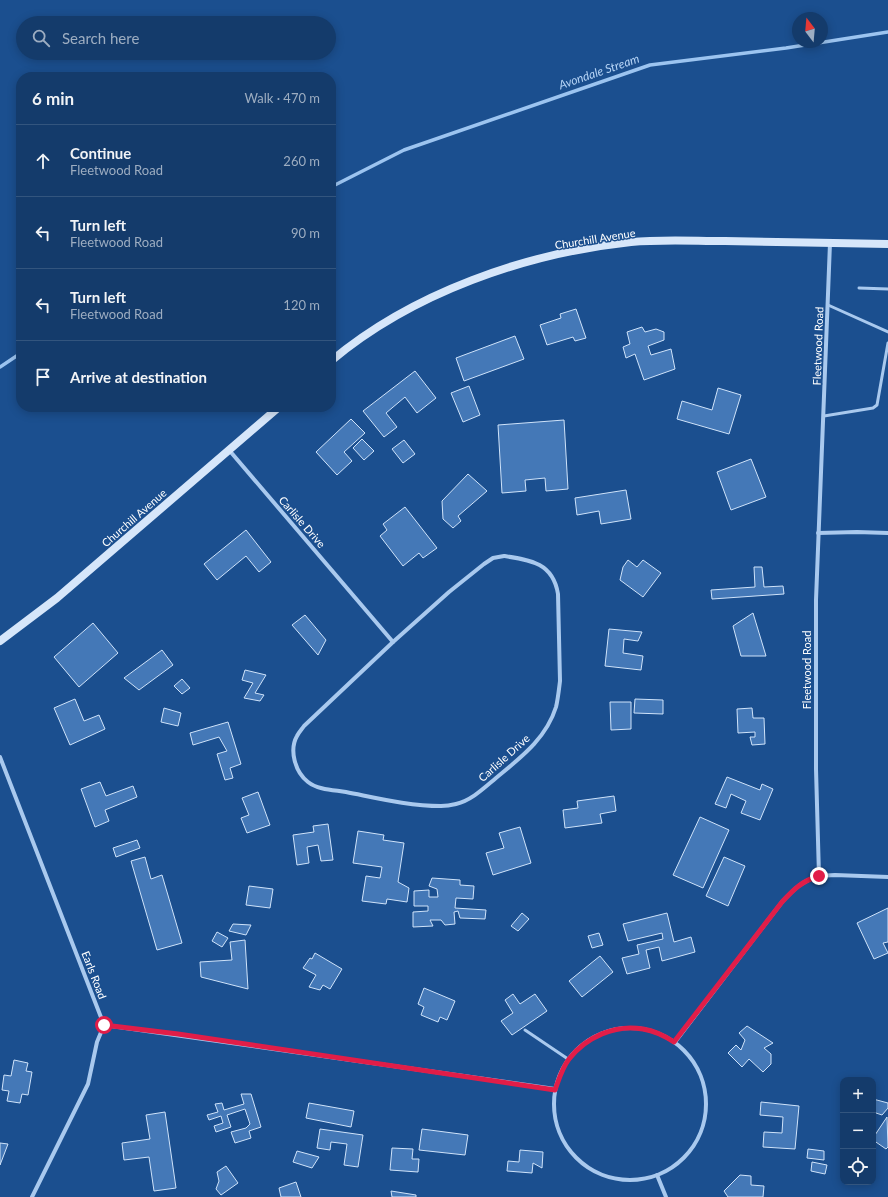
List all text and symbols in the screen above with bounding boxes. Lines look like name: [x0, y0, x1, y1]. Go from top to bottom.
north arrow: [792, 12, 828, 48]
search box: [16, 16, 336, 60]
icon: search: [30, 27, 52, 49]
text: Search here: [62, 29, 139, 47]
water label: Avondale Stream: [556, 51, 641, 93]
text: 6 min: [32, 88, 74, 109]
text: Walk · 470 m: [244, 90, 320, 106]
text: Continue: [70, 144, 131, 162]
icon: ahead: [32, 150, 54, 172]
text: 260 m: [283, 153, 320, 169]
text: Fleetwood Road: [70, 162, 163, 178]
text: Turn left: [70, 216, 126, 234]
icon: left: [32, 222, 54, 244]
text: 90 m: [291, 225, 320, 241]
street label: Churchill Avenue: [554, 226, 636, 251]
text: Fleetwood Road: [70, 234, 163, 250]
text: Turn left: [70, 288, 126, 306]
icon: left: [32, 294, 54, 316]
text: 120 m: [283, 297, 320, 313]
text: Fleetwood Road: [70, 306, 163, 322]
street label: Fleetwood Road: [810, 306, 825, 386]
icon: arrive: [32, 366, 54, 388]
text: Arrive at destination: [70, 368, 207, 386]
street label: Churchill Avenue: [99, 486, 169, 549]
street label: Carlisle Drive: [276, 493, 328, 550]
street label: Fleetwood Road: [800, 631, 813, 709]
street label: Carlisle Drive: [475, 731, 532, 784]
route end: [810, 867, 828, 885]
street label: Earls Road: [79, 949, 110, 1001]
route start: [95, 1016, 113, 1034]
map controls: [840, 1077, 876, 1185]
button: +: [840, 1077, 876, 1113]
button: −: [840, 1113, 876, 1149]
button: locate: [840, 1149, 876, 1185]

